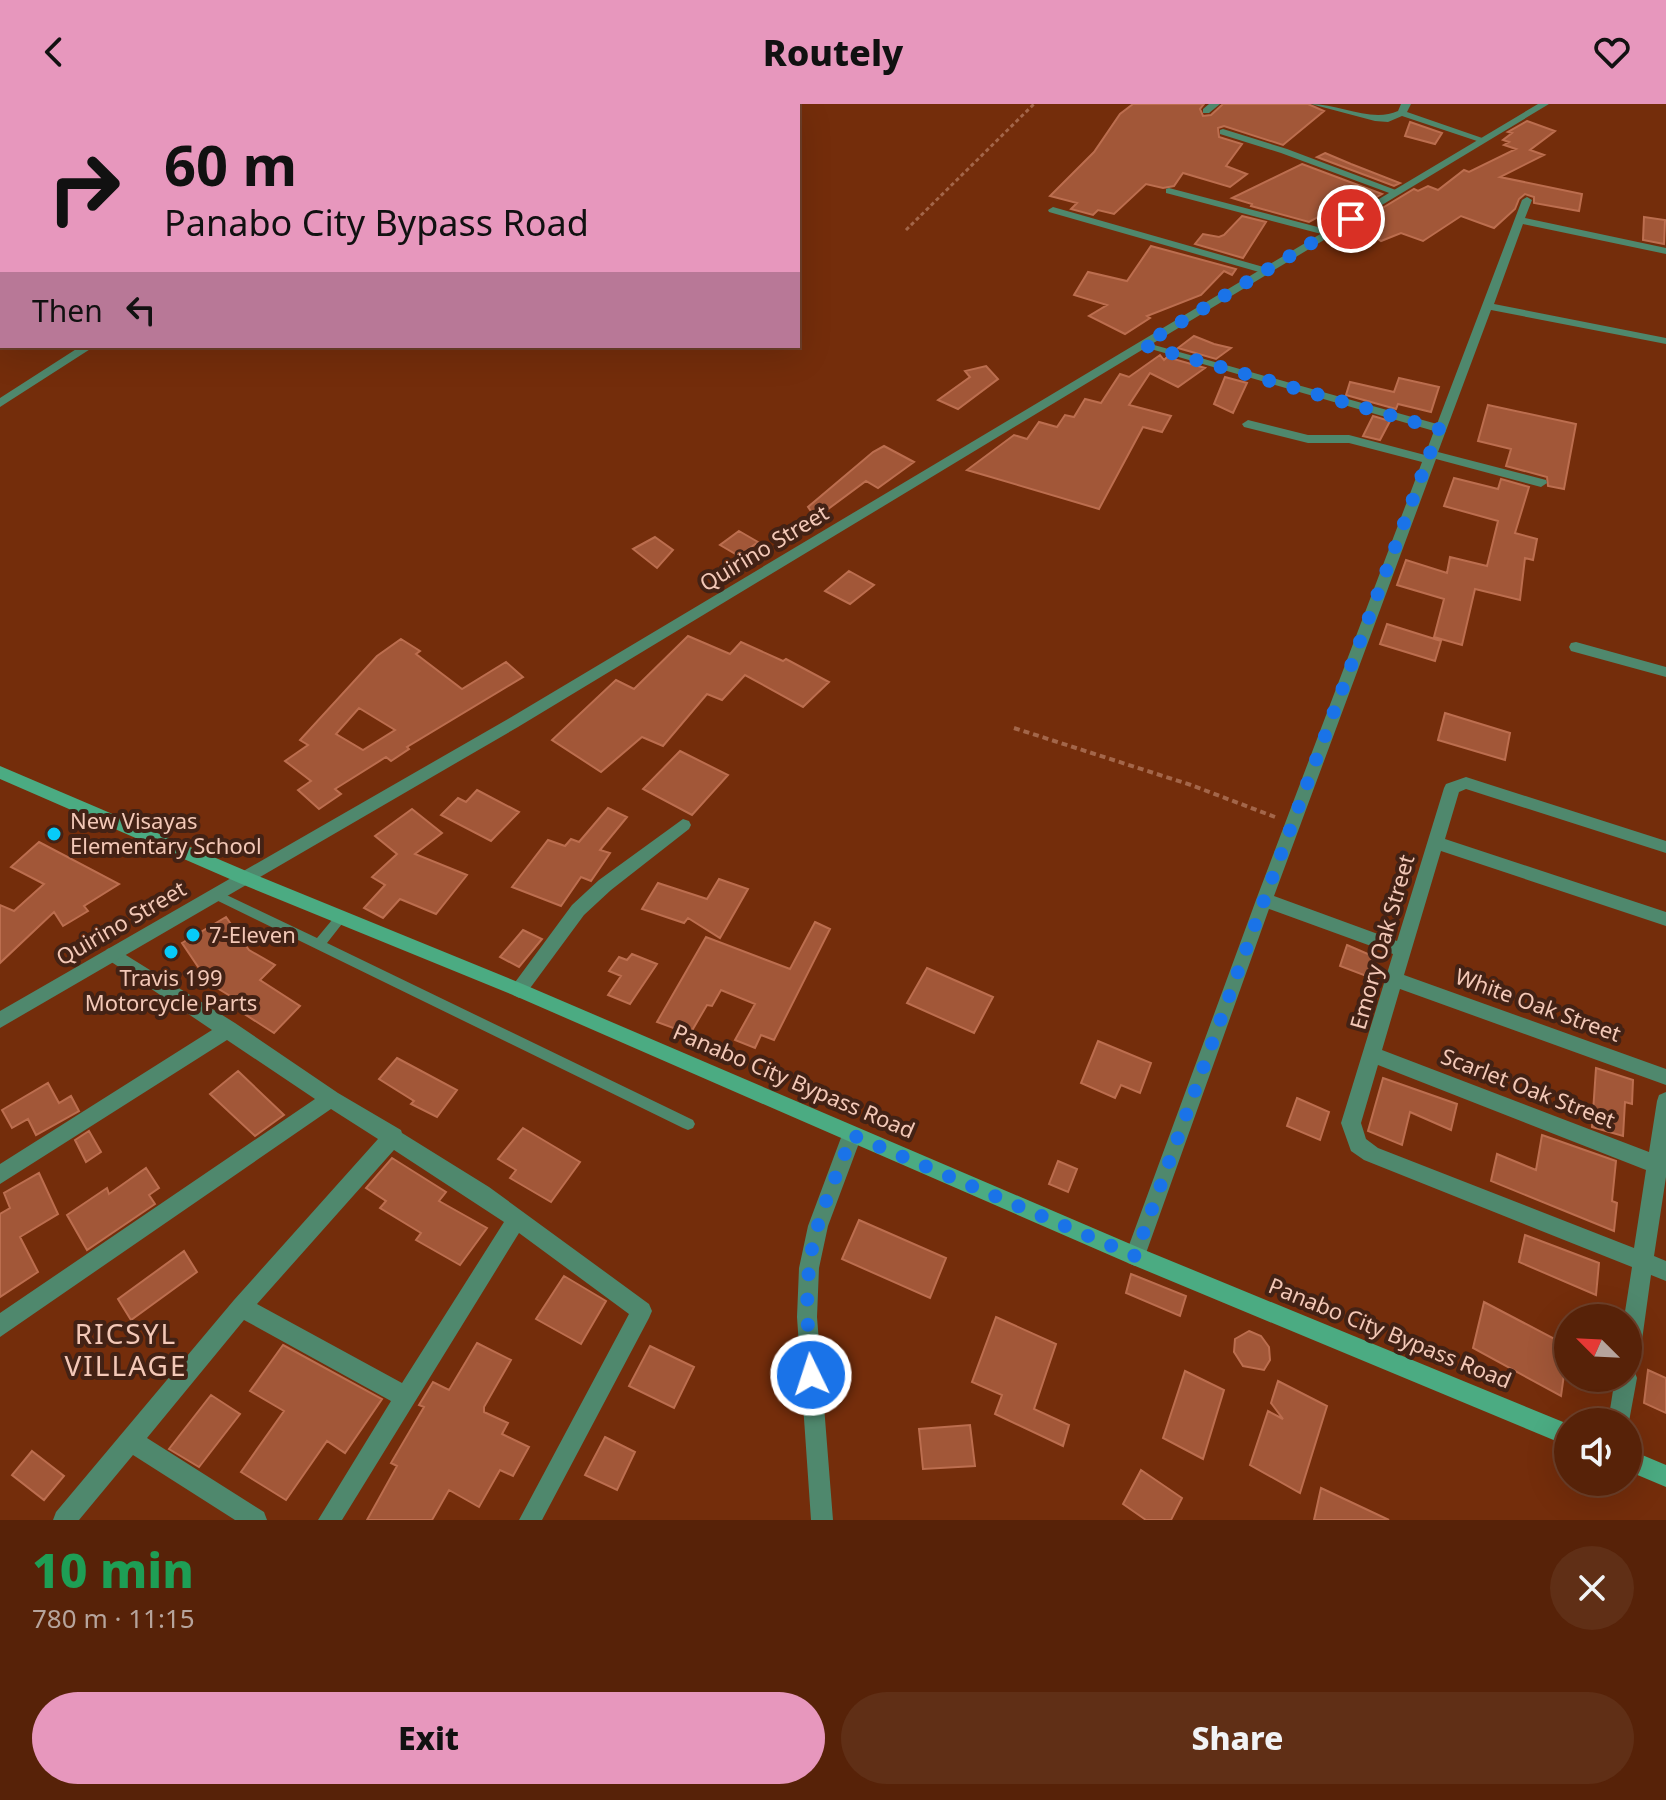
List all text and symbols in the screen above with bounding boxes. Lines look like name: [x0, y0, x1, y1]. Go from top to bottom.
text: Routely: [763, 28, 903, 77]
icon: back: [32, 30, 76, 74]
icon: heart: [1590, 30, 1634, 74]
text: 60 m: [164, 126, 297, 202]
icon: right: [32, 136, 136, 240]
pin: [1317, 185, 1385, 253]
icon: arrive: [1329, 197, 1373, 241]
text: Panabo City Bypass Road: [164, 198, 589, 247]
icon: left: [119, 288, 163, 332]
text: Then: [32, 290, 103, 331]
street label: Quirino Street: [693, 497, 834, 597]
place label: New Visayas Elementary School: [70, 805, 262, 860]
marker: New Visayas Elementary School: [45, 825, 63, 843]
street label: Emory Oak Street: [1342, 851, 1420, 1033]
street label: Quirino Street: [50, 873, 191, 971]
place label: 7-Eleven: [209, 919, 296, 949]
marker: 7-Eleven: [184, 926, 202, 944]
marker: Travis 199 Motorcycle Parts: [162, 943, 180, 961]
street label: White Oak Street: [1451, 960, 1625, 1048]
place label: Travis 199 Motorcycle Parts: [85, 962, 257, 1017]
street label: Panabo City Bypass Road: [669, 1016, 920, 1145]
street label: Scarlet Oak Street: [1437, 1040, 1620, 1134]
street label: Panabo City Bypass Road: [1264, 1270, 1516, 1395]
north arrow: [1554, 1304, 1642, 1392]
map controls: [1554, 1304, 1642, 1496]
district label: RICSYL VILLAGE: [65, 1314, 187, 1384]
position arrow: [769, 1333, 853, 1417]
button: sound: [1554, 1408, 1642, 1496]
text: 10 min: [32, 1537, 194, 1602]
button: close: [1550, 1546, 1634, 1630]
text: 780 m · 11:15: [32, 1600, 195, 1636]
button: Exit: [32, 1692, 825, 1784]
button: Share: [841, 1692, 1634, 1784]

